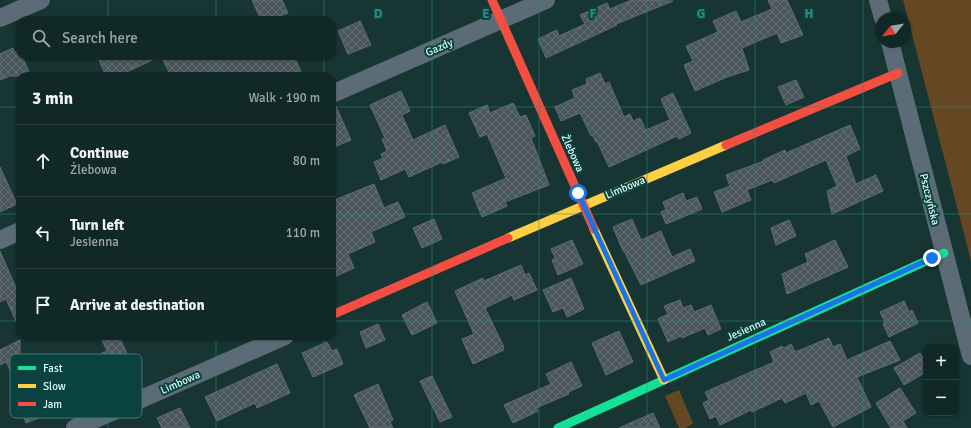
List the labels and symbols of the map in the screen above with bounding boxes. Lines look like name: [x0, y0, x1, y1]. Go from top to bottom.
text: D: [374, 6, 383, 22]
text: E: [482, 6, 490, 22]
text: F: [590, 6, 597, 22]
text: G: [697, 6, 705, 22]
text: H: [805, 6, 813, 22]
north arrow: [875, 12, 911, 48]
street label: Gazdy: [424, 35, 456, 59]
street label: Żlebowa: [559, 132, 588, 174]
street label: Pszczyńska: [917, 172, 942, 227]
street label: Limbowa: [603, 173, 648, 202]
route start: [569, 184, 587, 202]
route end: [923, 249, 941, 267]
street label: Jesienna: [725, 315, 768, 344]
legend: [10, 354, 142, 418]
text: Fast: [43, 362, 63, 375]
street label: Limbowa: [158, 368, 202, 397]
text: Slow: [43, 380, 66, 393]
text: Jam: [43, 398, 62, 411]

